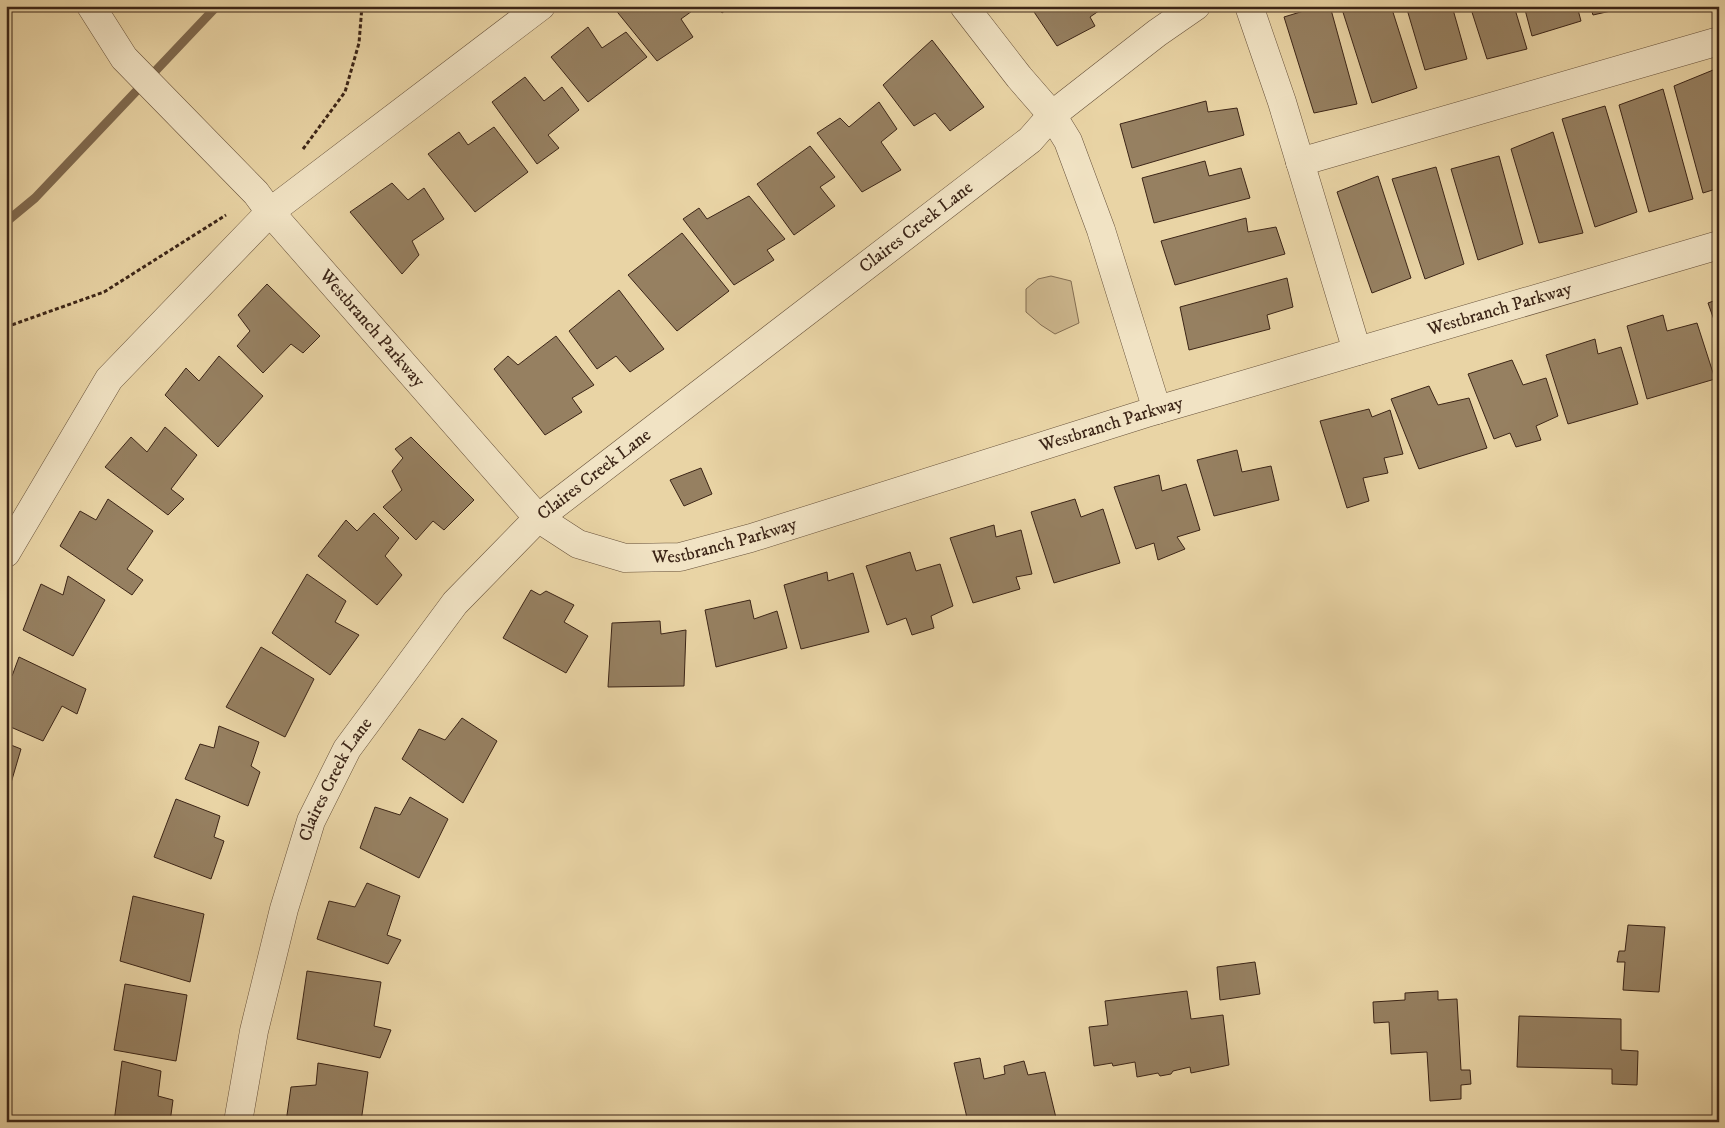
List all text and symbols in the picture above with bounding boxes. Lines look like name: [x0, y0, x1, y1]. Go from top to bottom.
street label: Claires Creek Lane: [855, 177, 977, 278]
street label: Westbranch Parkway: [314, 264, 430, 392]
street label: Westbranch Parkway: [1424, 278, 1575, 341]
street label: Westbranch Parkway: [1036, 392, 1186, 458]
street label: Claires Creek Lane: [533, 424, 656, 525]
street label: Westbranch Parkway: [650, 513, 800, 569]
street label: Claires Creek Lane: [294, 713, 377, 844]

